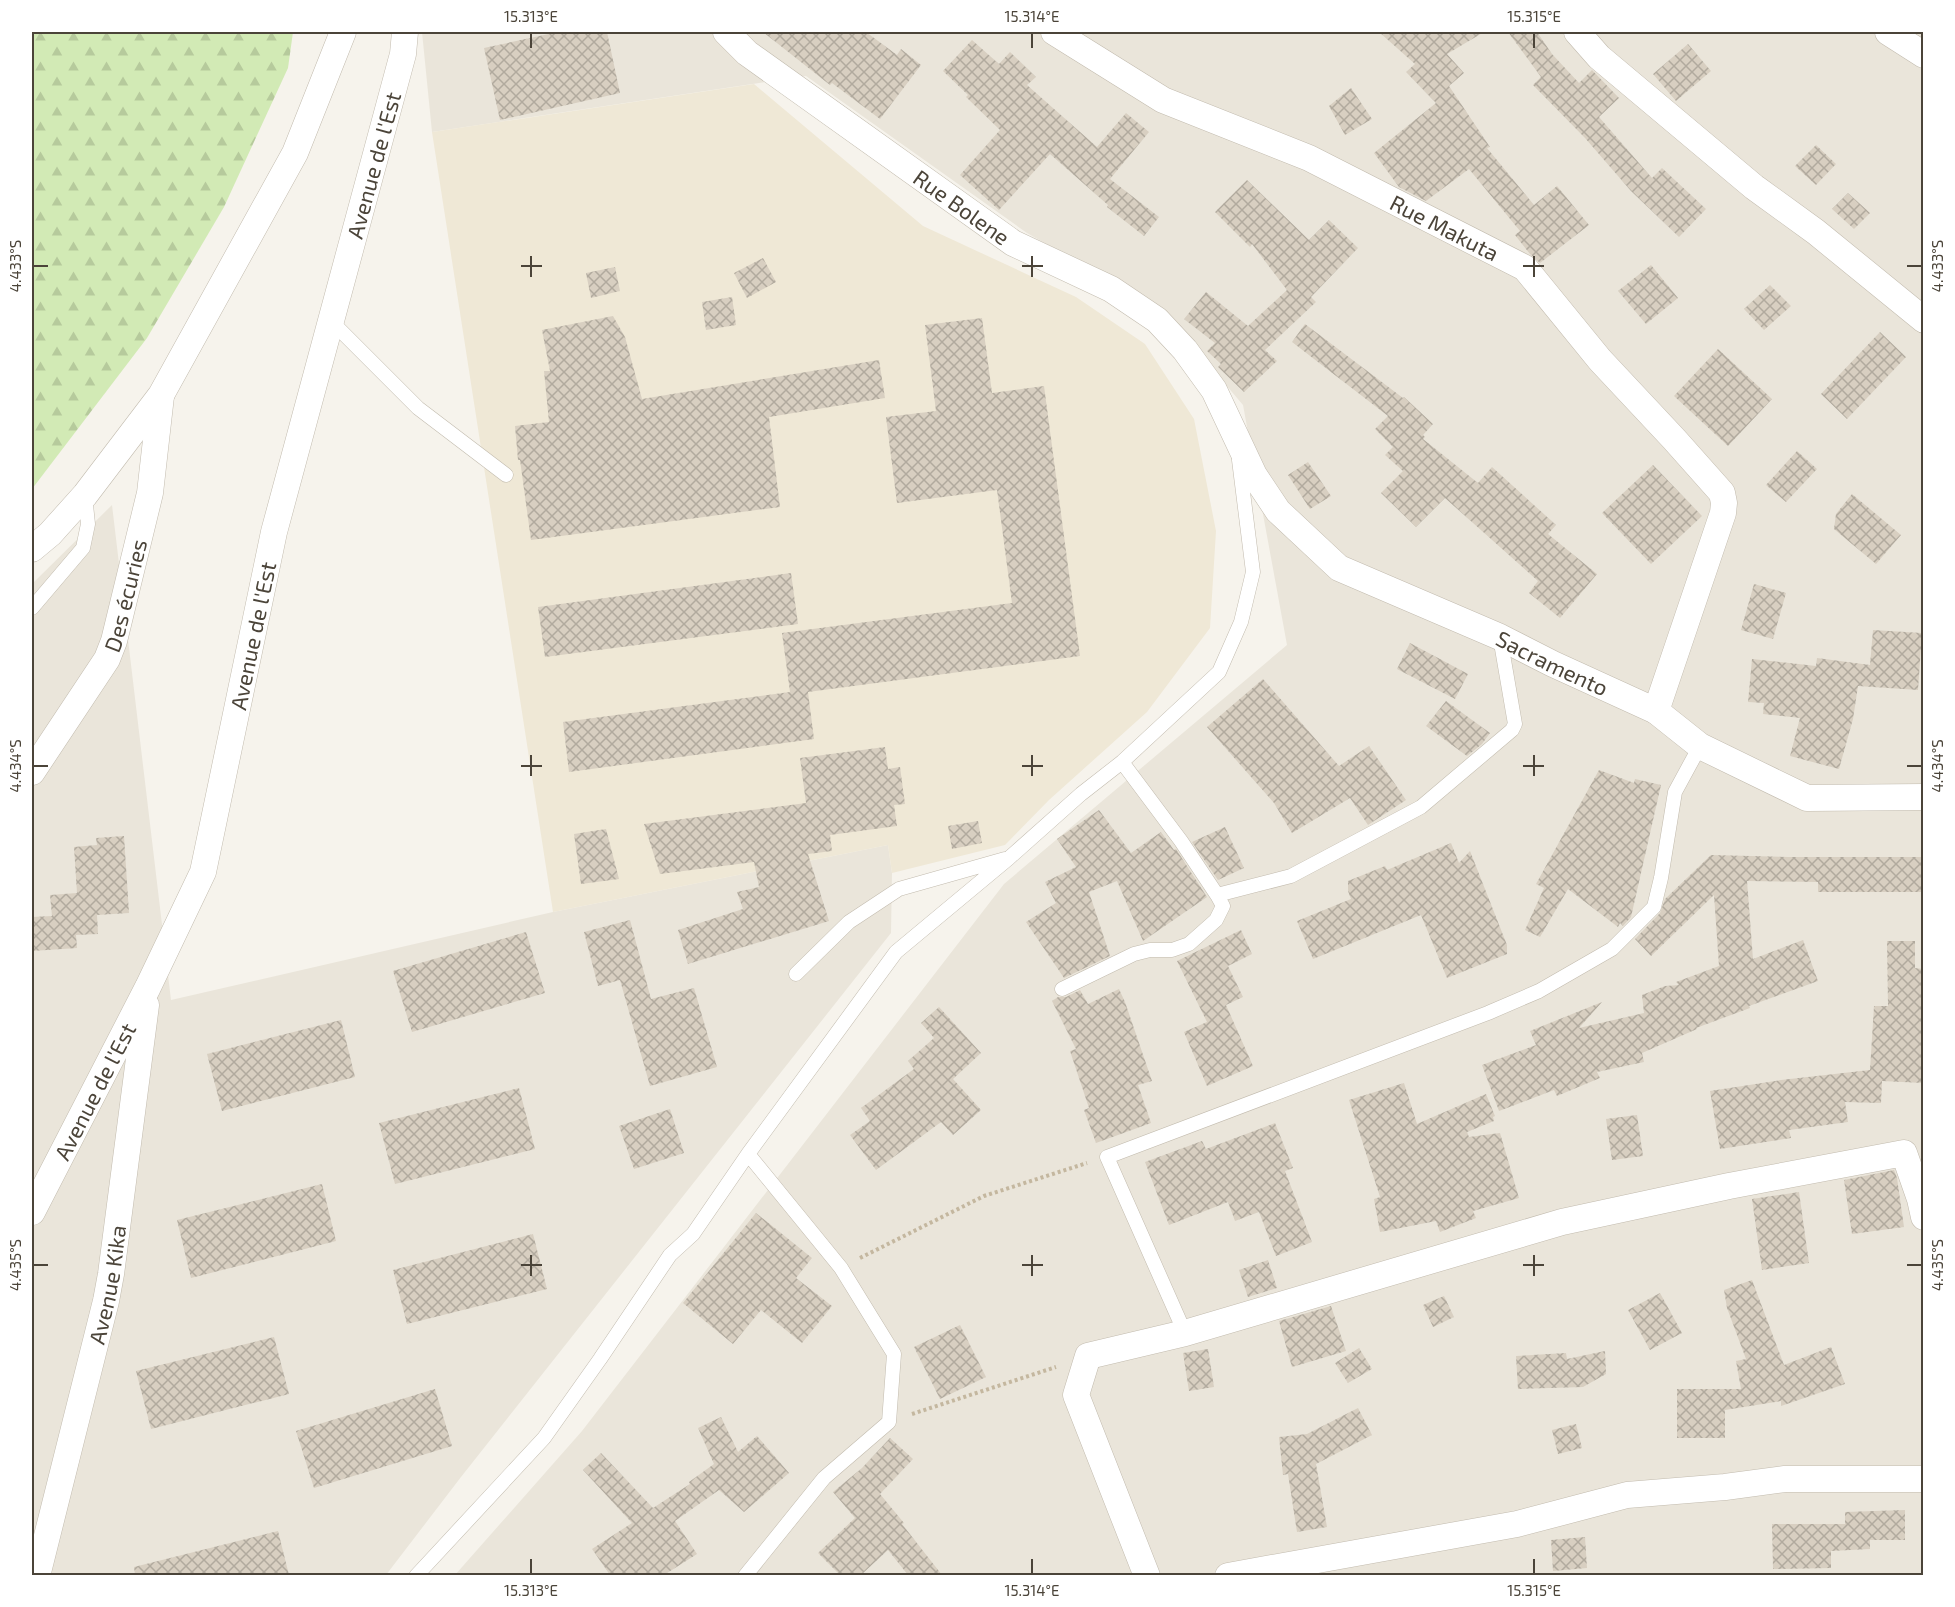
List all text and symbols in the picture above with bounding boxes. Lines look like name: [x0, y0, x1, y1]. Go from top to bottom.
text: 15.313°E: [504, 7, 558, 25]
text: 15.314°E: [1005, 7, 1059, 25]
text: 15.315°E: [1507, 7, 1561, 25]
street label: Avenue de l'Est: [341, 89, 405, 241]
street label: Rue Bolene: [909, 163, 1015, 250]
street label: Rue Makuta: [1386, 189, 1504, 266]
text: 4.433°S: [6, 240, 24, 292]
text: 4.433°S: [1928, 240, 1946, 292]
street label: Des écuries: [98, 536, 151, 655]
street label: Avenue de l'Est: [224, 559, 280, 712]
street label: Sacramento: [1492, 624, 1612, 700]
text: 4.434°S: [6, 739, 24, 793]
text: 4.434°S: [1928, 739, 1946, 793]
street label: Avenue de l'Est: [48, 1018, 140, 1164]
street label: Avenue Kika: [83, 1223, 130, 1347]
text: 4.435°S: [6, 1239, 24, 1291]
text: 4.435°S: [1928, 1239, 1946, 1291]
text: 15.313°E: [504, 1581, 558, 1599]
text: 15.314°E: [1005, 1581, 1059, 1599]
text: 15.315°E: [1507, 1581, 1561, 1599]

